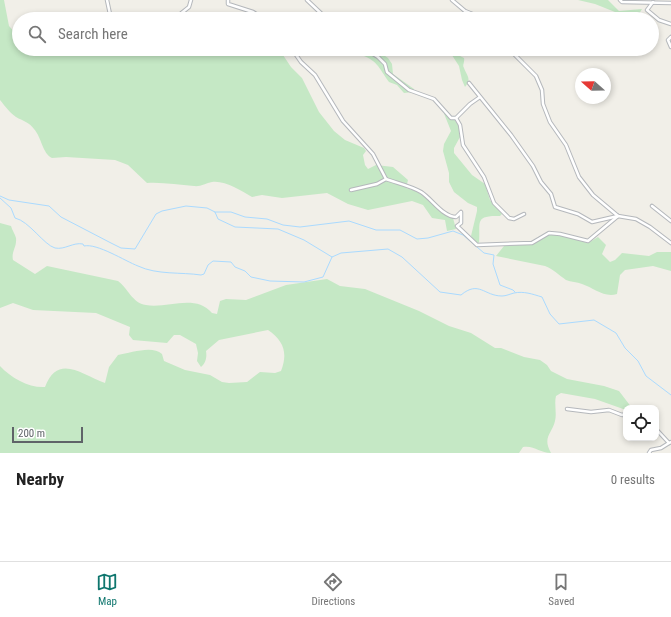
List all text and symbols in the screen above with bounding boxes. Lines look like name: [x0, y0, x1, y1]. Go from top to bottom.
search box: [12, 12, 659, 56]
icon: search: [26, 23, 48, 45]
text: Search here: [58, 25, 128, 43]
north arrow: [575, 68, 611, 104]
map controls: [623, 405, 659, 441]
button: locate: [623, 405, 659, 441]
scale bar: [12, 425, 83, 444]
text: 200 m: [18, 427, 45, 440]
text: Nearby: [16, 469, 64, 489]
text: 0 results: [611, 472, 655, 487]
tab: Map: [96, 571, 118, 608]
tab: Directions: [311, 571, 355, 608]
tab: Saved: [548, 571, 575, 608]

